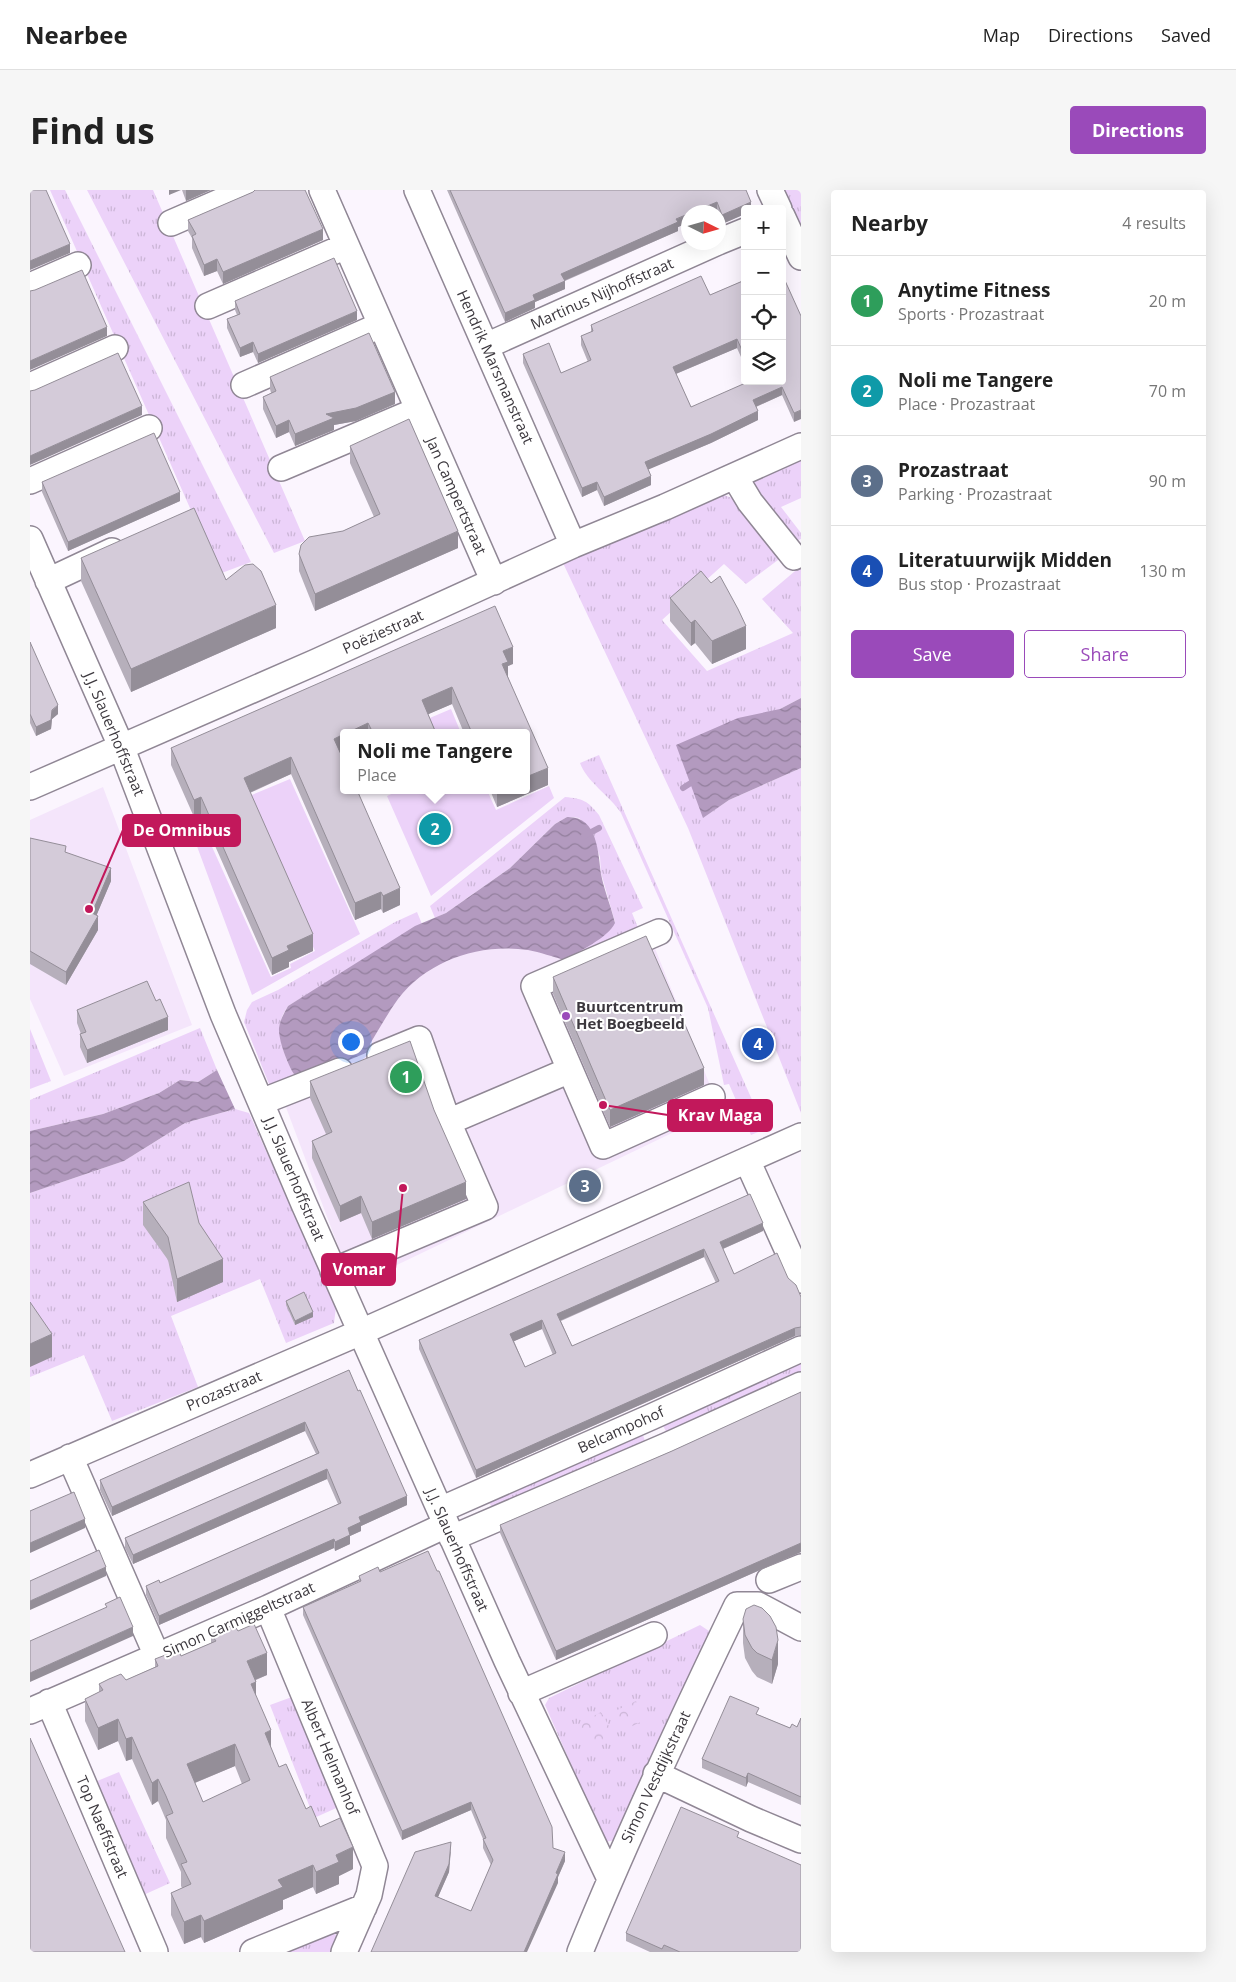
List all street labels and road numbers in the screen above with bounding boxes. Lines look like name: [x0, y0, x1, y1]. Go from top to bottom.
street label: Martinus Nijhoffstraat: [527, 253, 676, 334]
street label: Hendrik Marsmanstraat: [453, 286, 539, 447]
street label: Jan Campertstraat: [421, 432, 492, 558]
street label: Poëziestraat: [339, 604, 426, 658]
street label: J.J. Slauerhoffstraat: [79, 667, 150, 799]
street label: J.J. Slauerhoffstraat: [259, 1112, 330, 1244]
street label: Prozastraat: [183, 1365, 264, 1415]
street label: Belcampohof: [574, 1401, 668, 1457]
street label: J.J. Slauerhoffstraat: [421, 1483, 494, 1614]
street label: Simon Carmiggeltstraat: [160, 1577, 318, 1662]
street label: Albert Helmanhof: [297, 1696, 365, 1819]
street label: Simon Vestdijkstraat: [616, 1707, 694, 1846]
street label: Top Naeffstraat: [72, 1772, 133, 1881]

